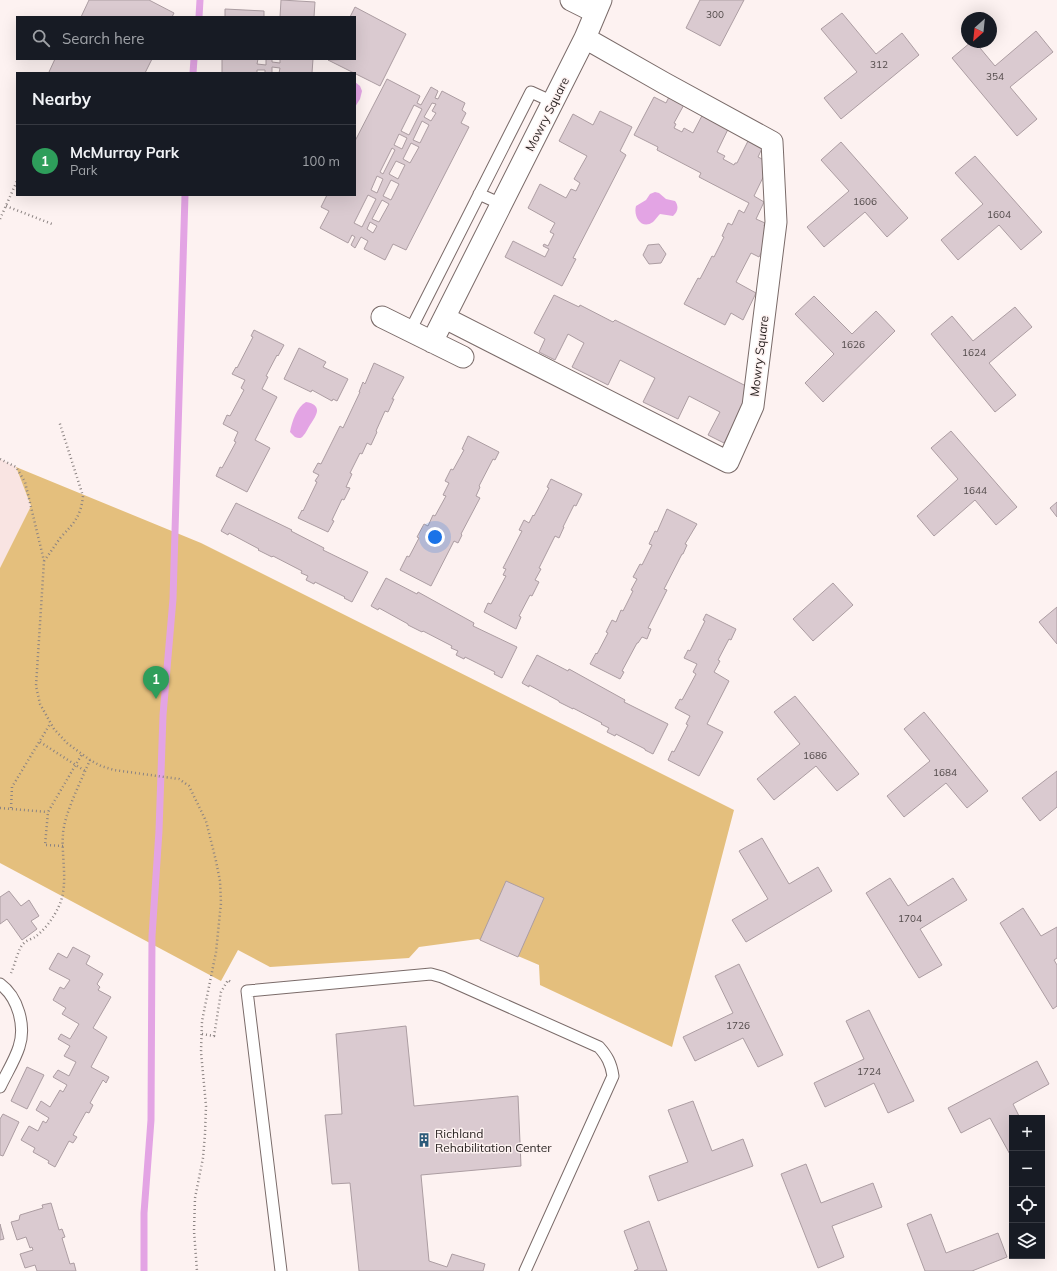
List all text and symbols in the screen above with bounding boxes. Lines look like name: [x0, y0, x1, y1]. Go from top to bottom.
house number: 300: [706, 8, 724, 21]
north arrow: [961, 12, 997, 48]
search box: [16, 16, 356, 60]
icon: search: [30, 27, 52, 49]
text: Search here: [62, 29, 144, 48]
house number: 312: [870, 58, 888, 71]
house number: 354: [986, 70, 1004, 83]
street label: Mowry Square: [522, 74, 572, 154]
text: Nearby: [32, 88, 91, 109]
text: McMurray Park: [70, 143, 179, 162]
text: 1: [41, 153, 49, 169]
text: 100 m: [302, 153, 340, 169]
text: Park: [70, 162, 97, 178]
house number: 1606: [853, 195, 877, 208]
house number: 1604: [987, 208, 1011, 221]
street label: Mowry Square: [747, 315, 771, 397]
house number: 1626: [841, 338, 865, 351]
house number: 1624: [962, 346, 986, 359]
house number: 1644: [963, 484, 987, 497]
your location: [425, 527, 445, 547]
pin: 1: [143, 666, 169, 699]
house number: 1686: [803, 749, 827, 762]
house number: 1684: [933, 766, 957, 779]
house number: 1704: [898, 912, 922, 925]
house number: 1726: [726, 1019, 750, 1032]
house number: 1724: [857, 1065, 881, 1078]
map controls: [1009, 1115, 1045, 1259]
button: +: [1009, 1115, 1045, 1151]
place label: Richland Rehabilitation Center: [435, 1126, 552, 1155]
building icon: Richland Rehabilitation Center: [416, 1132, 432, 1148]
button: −: [1009, 1151, 1045, 1187]
button: locate: [1009, 1187, 1045, 1223]
button: layers: [1009, 1223, 1045, 1259]

